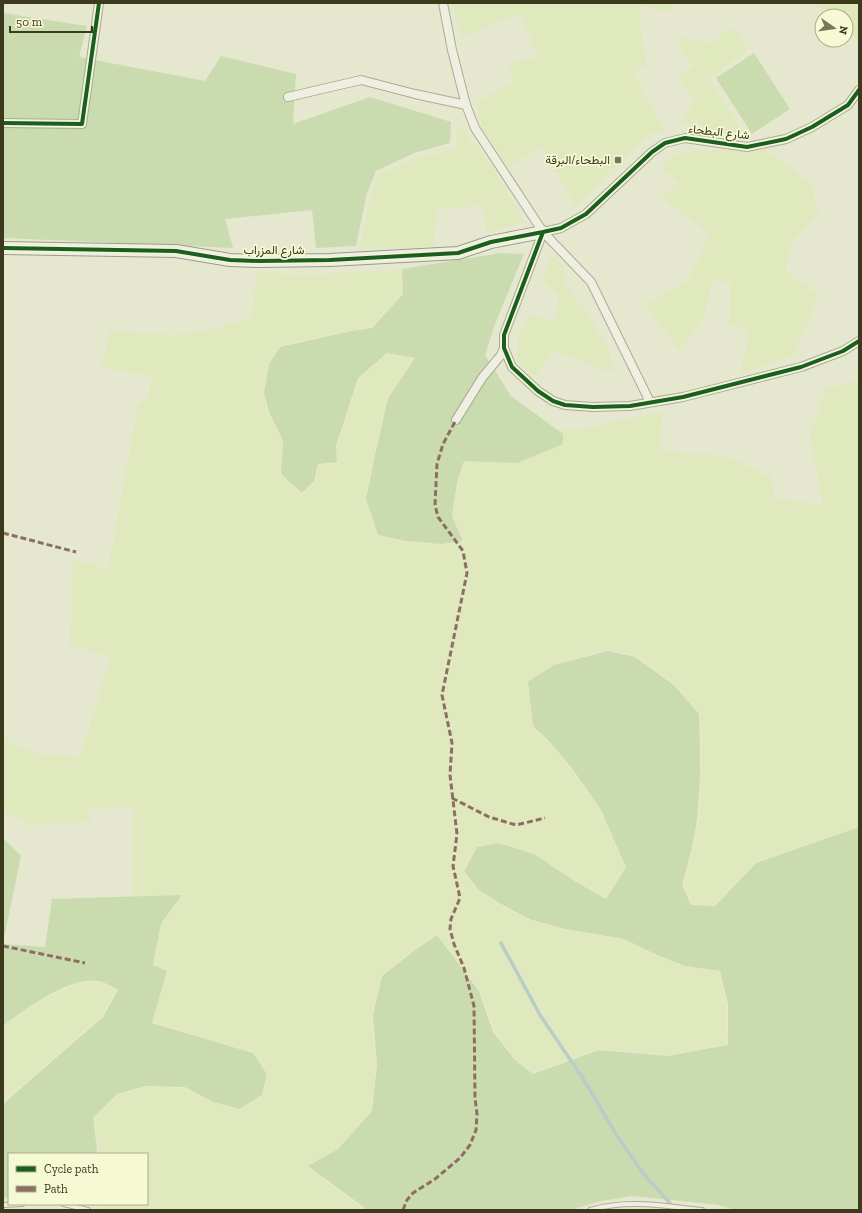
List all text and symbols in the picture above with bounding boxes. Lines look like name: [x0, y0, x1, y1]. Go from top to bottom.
scale bar: [10, 8, 92, 34]
north arrow: [814, 8, 854, 48]
text: 50 m: [16, 15, 43, 29]
text: N: [836, 25, 851, 36]
street label: شارع البطحاء: [687, 122, 750, 144]
place label: البطحاء/البرقة: [545, 153, 610, 168]
marker: البطحاء/البرقة: [613, 155, 623, 165]
street label: شارع المزراب: [244, 243, 305, 259]
legend: [8, 1153, 148, 1205]
text: Cycle path: [44, 1162, 99, 1176]
text: Path: [44, 1182, 68, 1196]

